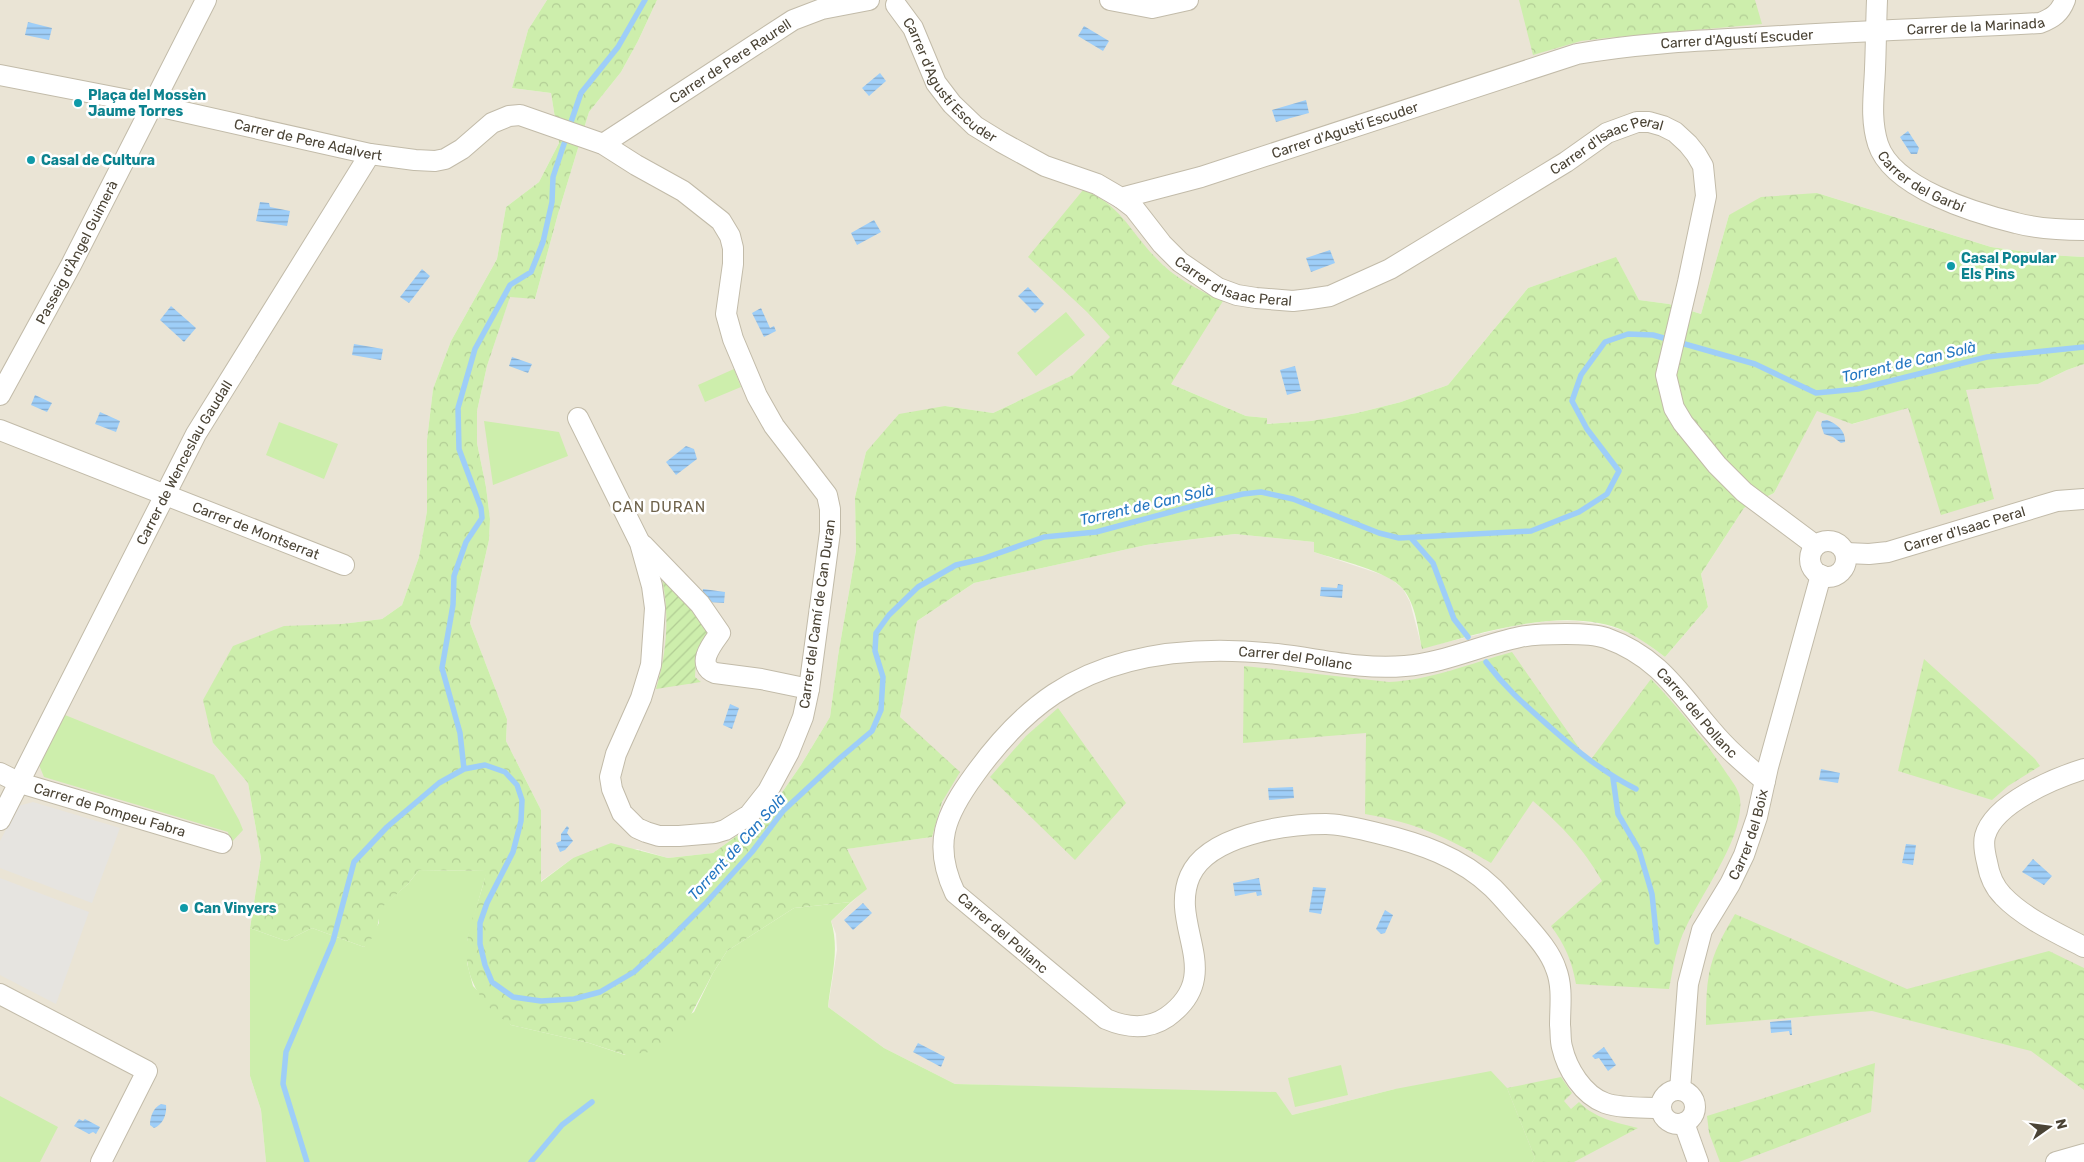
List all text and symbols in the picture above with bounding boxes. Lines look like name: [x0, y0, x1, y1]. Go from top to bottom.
street label: Carrer d'Agustí Escuder: [899, 14, 1000, 147]
street label: Carrer de la Marinada: [1906, 14, 2048, 38]
street label: Carrer de Pere Raurell: [666, 15, 795, 107]
street label: Carrer d'Agustí Escuder: [1660, 26, 1814, 52]
place label: Plaça del Mossèn Jaume Torres: [88, 87, 206, 120]
marker: Plaça del Mossèn Jaume Torres: [72, 97, 84, 109]
street label: Carrer d'Agustí Escuder: [1270, 98, 1421, 162]
street label: Carrer d'Isaac Peral: [1547, 114, 1665, 179]
street label: Carrer de Pere Adalvert: [232, 116, 384, 165]
street label: Carrer del Garbí: [1874, 148, 1967, 216]
place label: Casal de Cultura: [41, 152, 155, 169]
marker: Casal de Cultura: [25, 154, 37, 166]
street label: Passeig d'Àngel Guimerà: [32, 178, 122, 327]
place label: Casal Popular Els Pins: [1961, 250, 2057, 283]
street label: Carrer d'Isaac Peral: [1171, 253, 1293, 310]
marker: Casal Popular Els Pins: [1945, 260, 1957, 272]
water label: Torrent de Can Solà: [1840, 338, 1978, 386]
street label: Carrer de Wenceslau Gaudall: [133, 378, 236, 548]
water label: Torrent de Can Solà: [1078, 481, 1216, 529]
street label: Carrer de Montserrat: [190, 498, 322, 564]
district label: CAN DURAN: [612, 498, 706, 516]
street label: Carrer d'Isaac Peral: [1902, 503, 2027, 556]
street label: Carrer del Camí de Can Duran: [796, 518, 839, 710]
street label: Carrer del Pollanc: [1238, 643, 1354, 674]
street label: Carrer del Pollanc: [1653, 664, 1741, 762]
street label: Carrer de Pompeu Fabra: [32, 780, 188, 841]
street label: Carrer del Boix: [1725, 787, 1772, 883]
water label: Torrent de Can Solà: [684, 790, 790, 904]
street label: Carrer del Pollanc: [954, 889, 1052, 978]
place label: Can Vinyers: [194, 900, 277, 917]
marker: Can Vinyers: [178, 902, 190, 914]
north arrow: [2024, 1102, 2074, 1152]
text: N: [2052, 1117, 2071, 1131]

